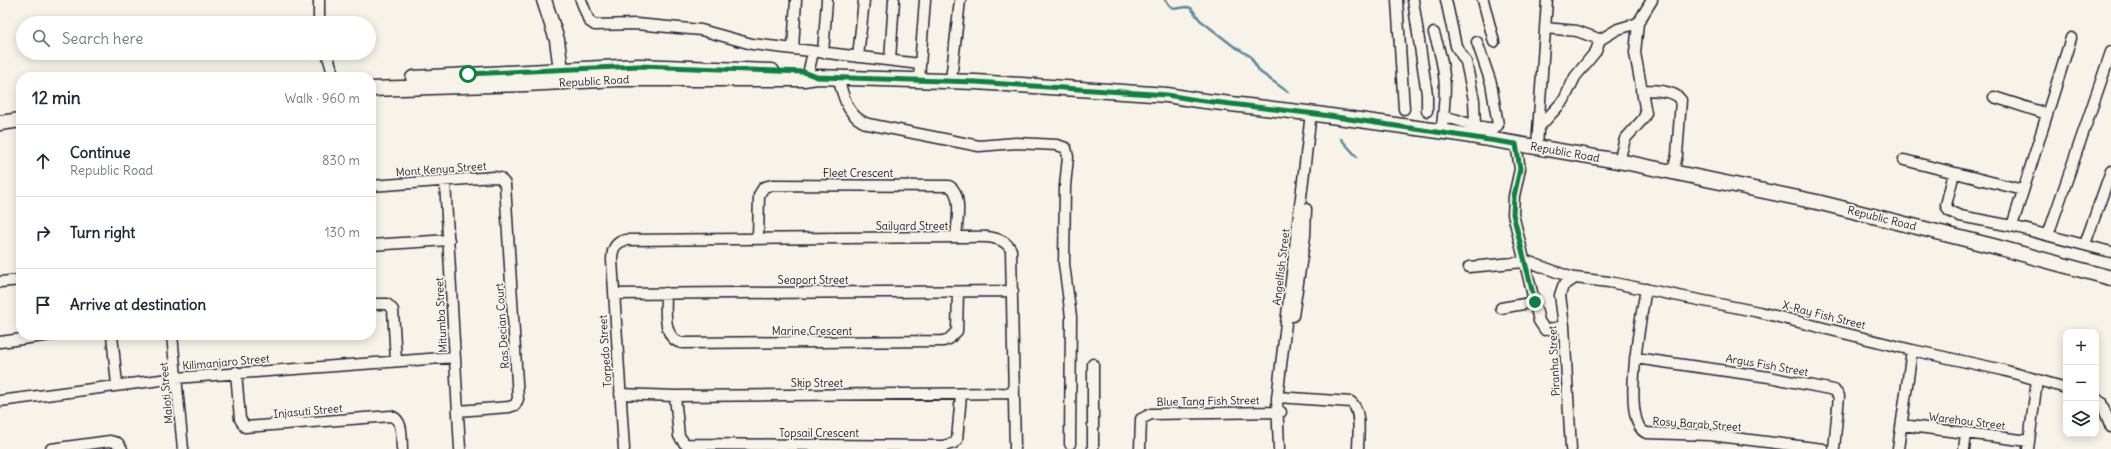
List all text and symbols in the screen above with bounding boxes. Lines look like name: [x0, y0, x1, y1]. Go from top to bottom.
search box: [16, 16, 376, 60]
icon: search: [30, 27, 52, 49]
text: Search here: [62, 29, 143, 48]
route start: [459, 65, 477, 83]
street label: Republic Road: [558, 72, 630, 90]
text: 12 min: [32, 87, 81, 109]
text: Walk · 960 m: [285, 90, 360, 107]
street label: Republic Road: [1529, 139, 1601, 165]
text: Continue: [70, 143, 131, 162]
icon: ahead: [32, 150, 54, 172]
text: 830 m: [322, 152, 360, 169]
street label: Mont Kenya Street: [395, 159, 487, 179]
text: Republic Road: [70, 162, 153, 179]
street label: Fleet Crescent: [823, 166, 894, 180]
street label: Republic Road: [1846, 203, 1918, 233]
street label: Sailyard Street: [876, 219, 949, 233]
icon: right: [32, 222, 54, 244]
text: Turn right: [70, 223, 135, 242]
text: 130 m: [324, 224, 360, 241]
street label: Angelfish Street: [1269, 227, 1293, 306]
street label: Seaport Street: [778, 273, 849, 287]
street label: Mitumba Street: [432, 277, 450, 353]
street label: Ras Decian Court: [492, 282, 512, 369]
route end: [1526, 293, 1544, 311]
icon: arrive: [32, 294, 54, 316]
text: Arrive at destination: [70, 295, 206, 314]
street label: X-Ray Fish Street: [1781, 298, 1867, 332]
street label: Torpedo Street: [595, 314, 615, 388]
street label: Marine Crescent: [772, 324, 853, 338]
street label: Piranha Street: [1545, 325, 1563, 397]
map controls: [2063, 329, 2099, 437]
button: +: [2063, 329, 2099, 365]
street label: Kilimanjaro Street: [182, 351, 271, 373]
street label: Argus Fish Street: [1725, 351, 1810, 379]
street label: Maloti Street: [156, 361, 176, 424]
button: −: [2063, 365, 2099, 401]
street label: Skip Street: [791, 376, 844, 390]
street label: Blue Tang Fish Street: [1156, 393, 1260, 409]
street label: Injasuti Street: [273, 401, 343, 421]
button: layers: [2063, 401, 2099, 437]
street label: Warehou Street: [1928, 409, 2006, 433]
street label: Rosy Barab Street: [1652, 414, 1742, 434]
street label: Topsail Crescent: [779, 426, 859, 440]

